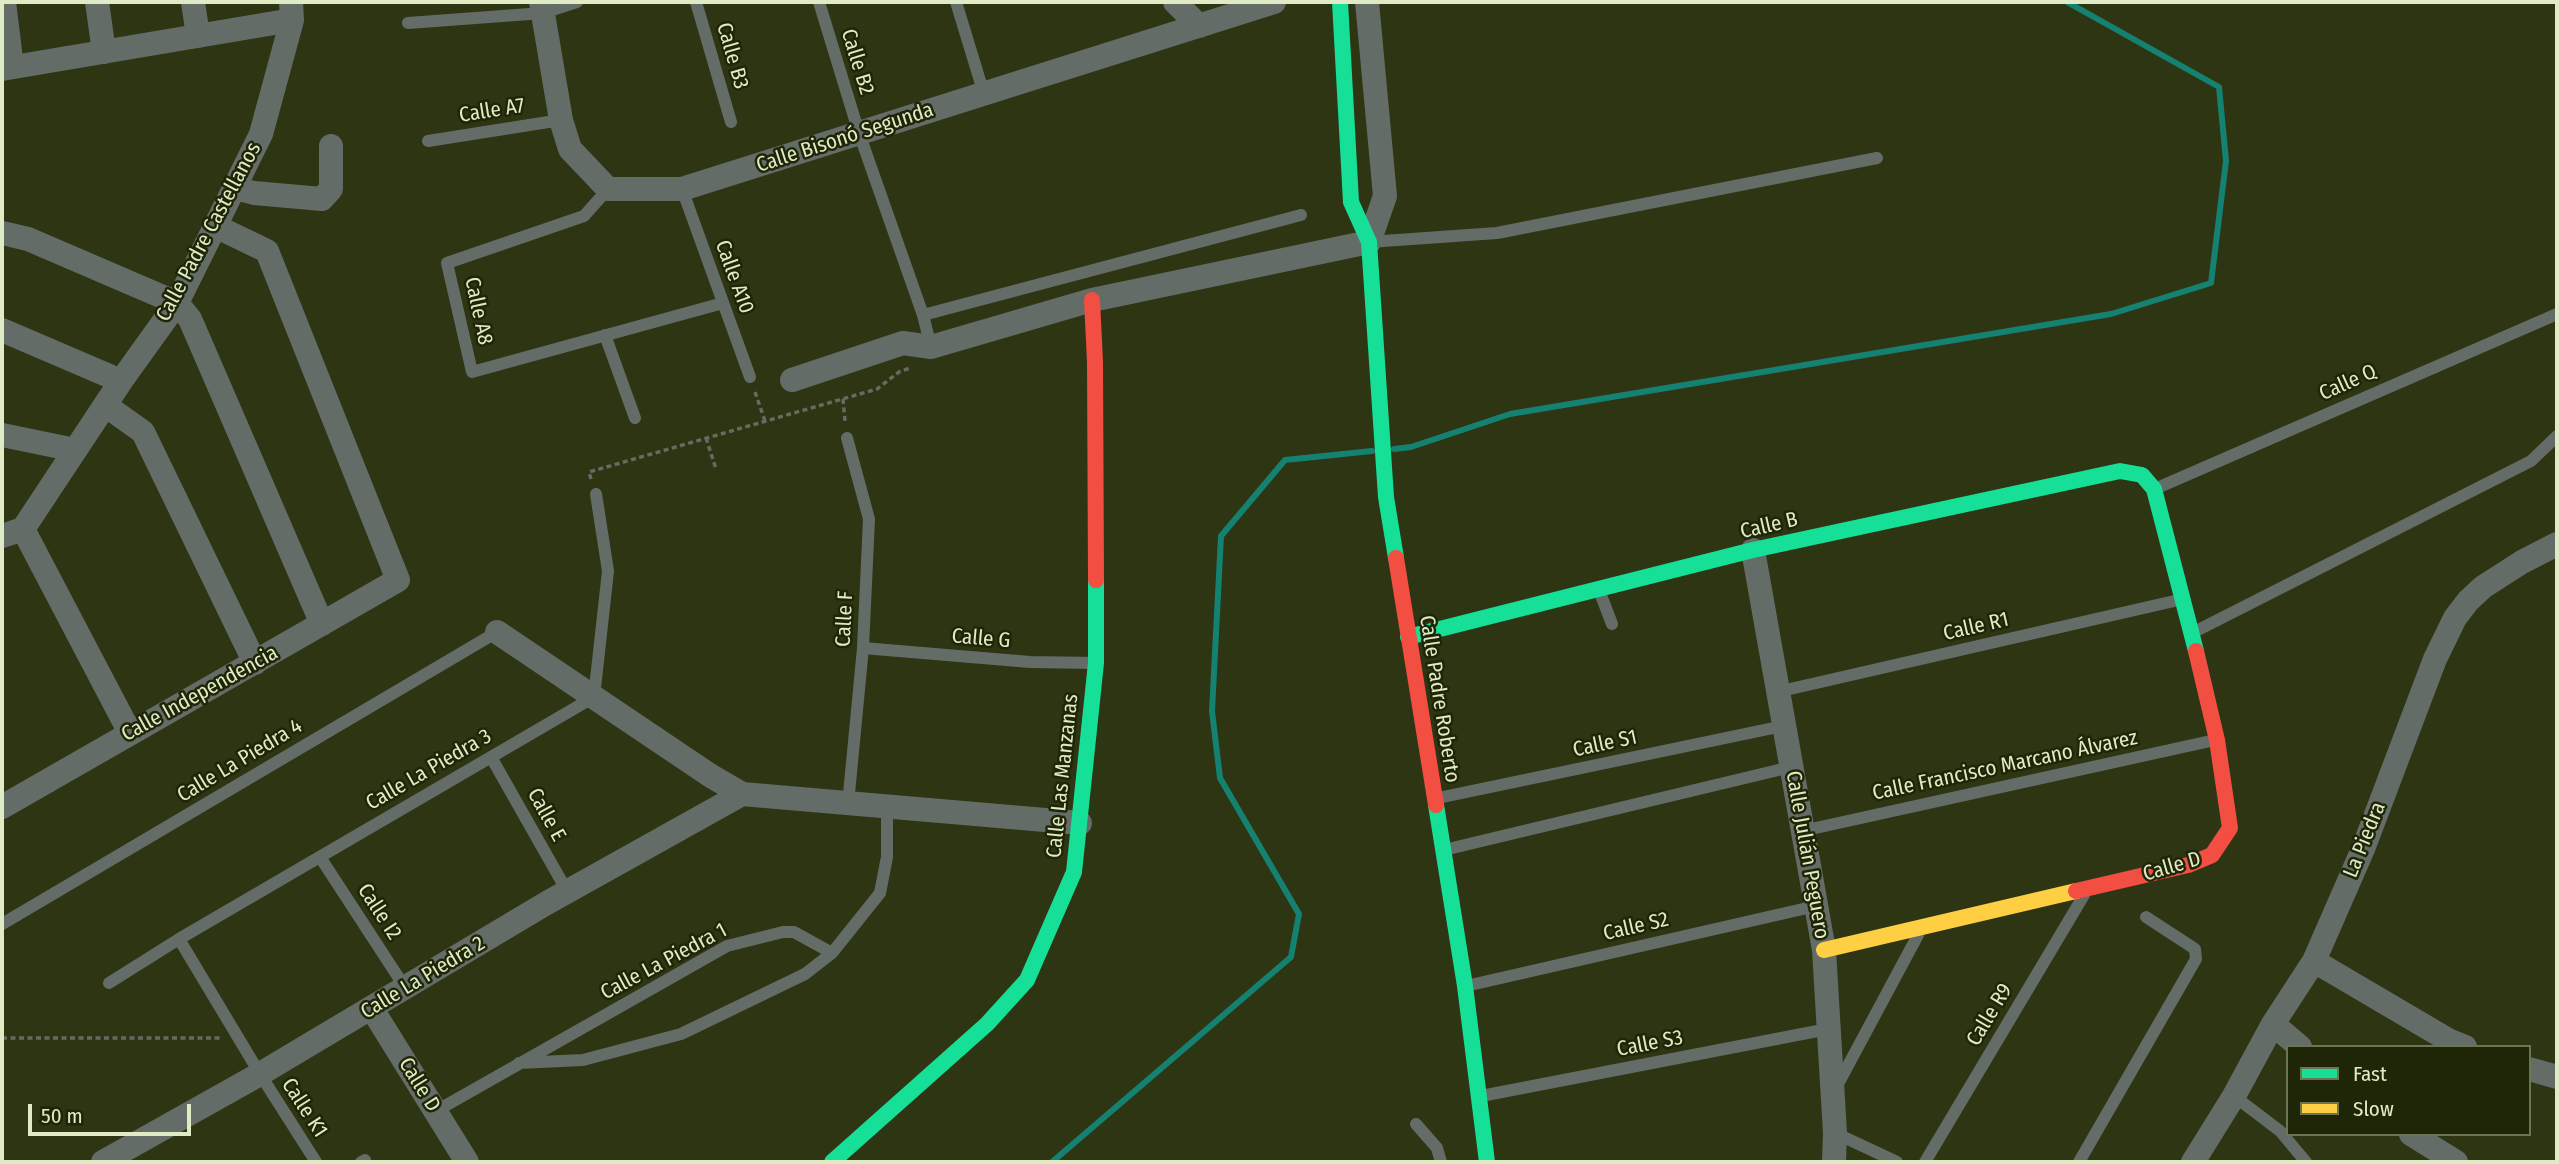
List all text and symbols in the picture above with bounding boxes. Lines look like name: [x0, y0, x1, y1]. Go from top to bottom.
street label: Calle B3: [711, 20, 753, 92]
street label: Calle B2: [835, 26, 879, 98]
street label: Calle A7: [457, 93, 527, 129]
street label: Calle Bisonó Segunda: [753, 97, 937, 179]
street label: Calle Padre Castellanos: [151, 138, 267, 326]
street label: Calle A10: [709, 237, 759, 317]
street label: Calle A8: [459, 275, 497, 347]
street label: Calle Q: [2315, 359, 2381, 407]
street label: Calle B: [1738, 507, 1800, 545]
street label: Calle F: [831, 590, 859, 648]
street label: Calle R1: [1941, 607, 2011, 647]
street label: Calle Padre Roberto: [1413, 614, 1465, 784]
street label: Calle G: [951, 624, 1011, 654]
street label: Calle Independencia: [117, 641, 283, 747]
street label: Calle Las Manzanas: [1042, 693, 1084, 859]
street label: Calle La Piedra 4: [173, 714, 307, 808]
street label: Calle La Piedra 3: [362, 724, 496, 816]
street label: Calle S1: [1571, 725, 1639, 763]
street label: Calle Francisco Marcano Álvarez: [1870, 726, 2140, 806]
street label: Calle Julián Peguero: [1780, 769, 1834, 941]
street label: Calle E: [521, 784, 571, 846]
street label: La Piedra: [2338, 799, 2392, 881]
street label: Calle D: [2140, 847, 2204, 887]
street label: Calle I2: [352, 879, 406, 945]
street label: Calle S2: [1601, 907, 1671, 947]
street label: Calle La Piedra 1: [597, 918, 731, 1006]
street label: Calle La Piedra 2: [356, 931, 490, 1025]
street label: Calle R9: [1962, 979, 2018, 1051]
street label: Calle S3: [1615, 1025, 1685, 1063]
legend: [2286, 1045, 2531, 1136]
street label: Calle D: [393, 1053, 445, 1117]
text: Fast: [2353, 1061, 2387, 1087]
street label: Calle K1: [276, 1074, 332, 1142]
scale bar: [32, 1090, 194, 1134]
text: Slow: [2353, 1096, 2394, 1122]
text: 50 m: [41, 1103, 83, 1129]

